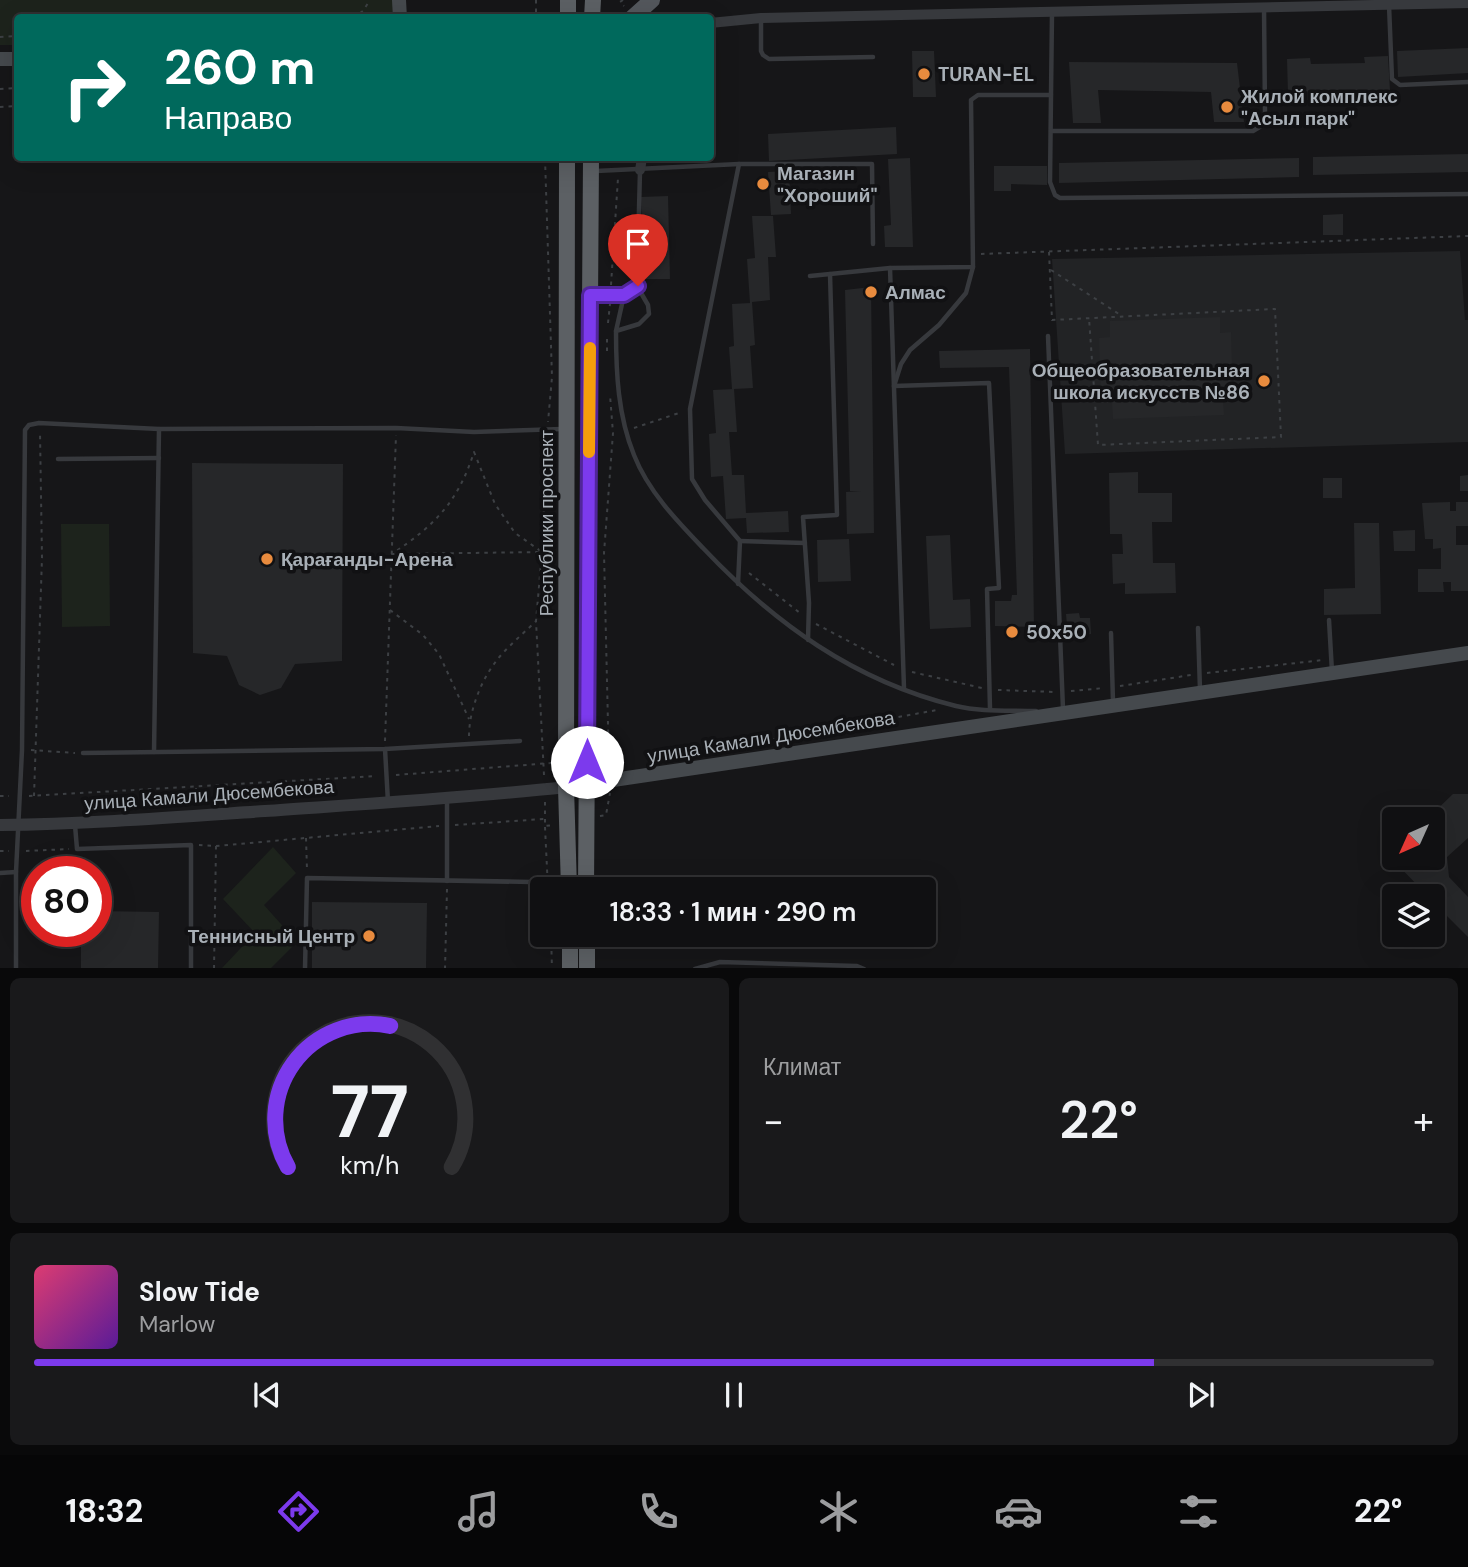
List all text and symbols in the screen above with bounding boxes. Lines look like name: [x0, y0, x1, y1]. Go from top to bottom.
text: 260 m: [164, 35, 315, 99]
icon: right: [49, 42, 140, 133]
place label: TURAN-EL: [938, 62, 1034, 87]
marker: TURAN-EL: [916, 66, 932, 82]
place label: Жилой комплекс "Асыл парк": [1240, 84, 1398, 131]
text: Направо: [164, 97, 292, 139]
marker: Жилой комплекс "Асыл парк": [1219, 99, 1235, 115]
place label: Магазин "Хороший": [777, 161, 877, 208]
marker: Магазин "Хороший": [755, 176, 771, 192]
pin: [608, 214, 668, 286]
icon: arrive: [619, 225, 657, 263]
place label: Алмас: [885, 280, 946, 305]
marker: Алмас: [863, 284, 879, 300]
place label: Общеобразовательная школа искусств №86: [1032, 358, 1250, 405]
marker: Общеобразовательная школа искусств №86: [1256, 373, 1272, 389]
street label: Республики проспект: [534, 429, 559, 616]
place label: Қарағанды-Арена: [281, 547, 453, 572]
marker: Қарағанды-Арена: [259, 551, 275, 567]
place label: 50х50: [1026, 620, 1087, 645]
marker: 50х50: [1004, 624, 1020, 640]
street label: улица Камали Дюсембекова: [646, 705, 897, 769]
position arrow: [550, 725, 624, 799]
street label: улица Камали Дюсембекова: [83, 774, 335, 816]
north arrow: [1382, 807, 1446, 870]
map controls: [1382, 807, 1445, 947]
speed limit sign: 80: [21, 856, 112, 947]
button: layers: [1382, 884, 1445, 947]
text: 18:33 · 1 мин · 290 m: [610, 895, 856, 929]
place label: Теннисный Центр: [188, 924, 355, 949]
marker: Теннисный Центр: [361, 928, 377, 944]
text: Климат: [763, 1052, 841, 1082]
text: 77: [330, 1065, 409, 1160]
text: 22°: [1059, 1086, 1138, 1154]
text: −: [763, 1096, 784, 1146]
text: +: [1413, 1096, 1434, 1146]
text: km/h: [340, 1148, 399, 1181]
text: Slow Tide: [139, 1275, 260, 1309]
text: Marlow: [139, 1309, 215, 1339]
icon: previous: [248, 1376, 286, 1414]
icon: pause: [715, 1376, 753, 1414]
icon: next: [1182, 1376, 1220, 1414]
icon: directions: [274, 1487, 323, 1536]
icon: music: [454, 1487, 503, 1536]
icon: phone: [634, 1487, 683, 1536]
icon: climate: [814, 1487, 863, 1536]
icon: car: [994, 1487, 1043, 1536]
icon: filters: [1174, 1487, 1223, 1536]
text: 18:32: [65, 1490, 143, 1532]
text: 22°: [1354, 1490, 1402, 1532]

